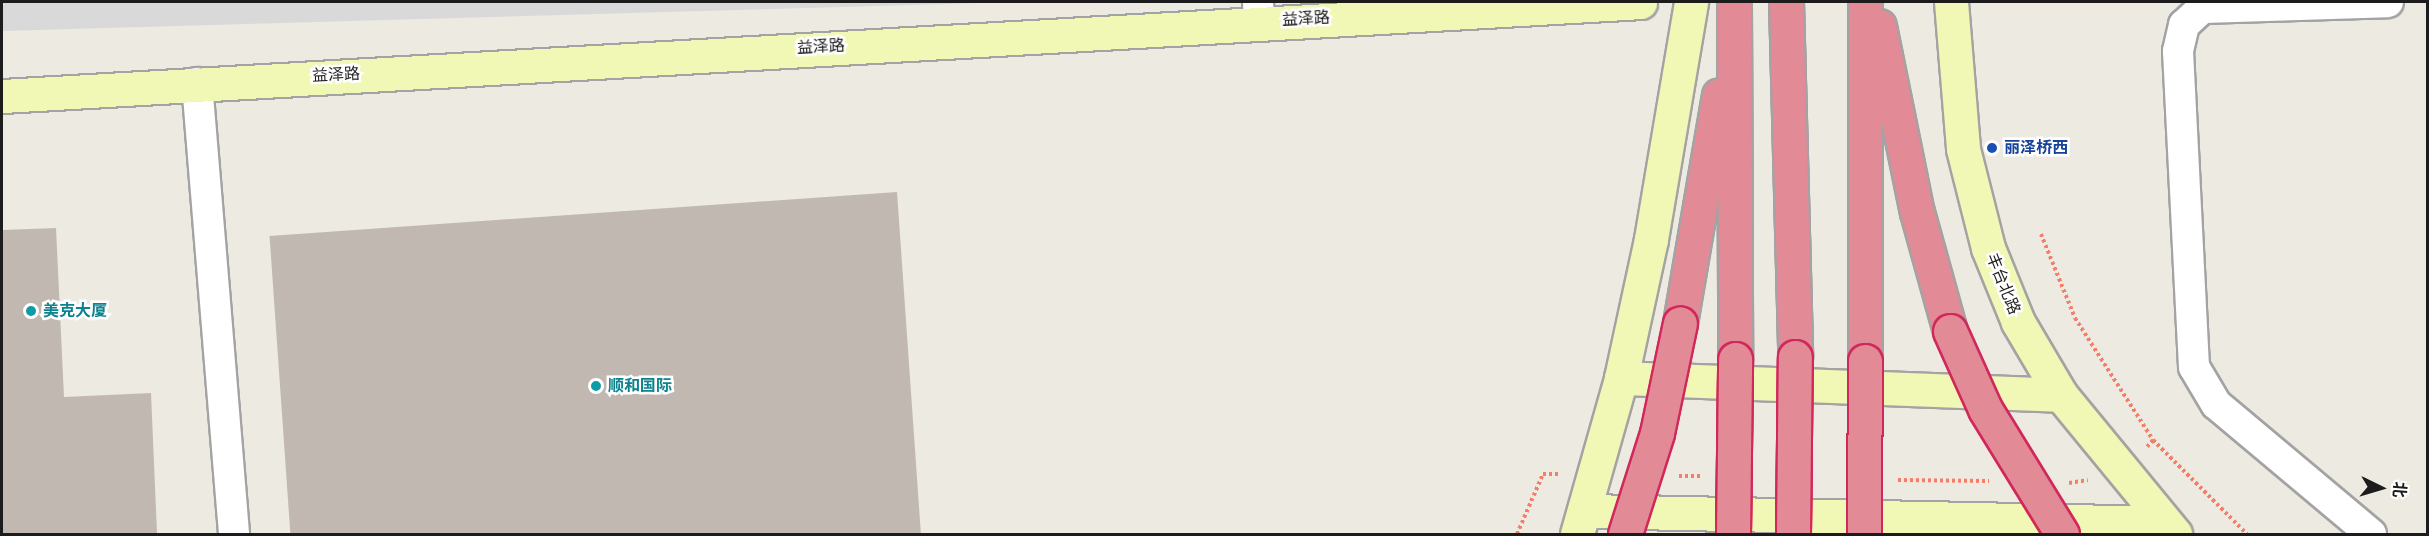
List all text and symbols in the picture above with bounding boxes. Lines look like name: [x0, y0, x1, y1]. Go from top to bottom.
street label: 益泽路: [1282, 8, 1330, 30]
street label: 益泽路: [797, 36, 845, 58]
street label: 益泽路: [312, 64, 360, 86]
place label: 丽泽桥西: [2004, 138, 2068, 158]
marker: 丽泽桥西: [1985, 141, 1999, 155]
street label: 丰台北路: [1982, 251, 2024, 317]
place label: 美克大厦: [43, 301, 107, 321]
marker: 美克大厦: [24, 304, 38, 318]
place label: 顺和国际: [608, 376, 672, 396]
marker: 顺和国际: [589, 379, 603, 393]
north arrow: [2351, 458, 2411, 518]
text: 北: [2388, 481, 2410, 498]

